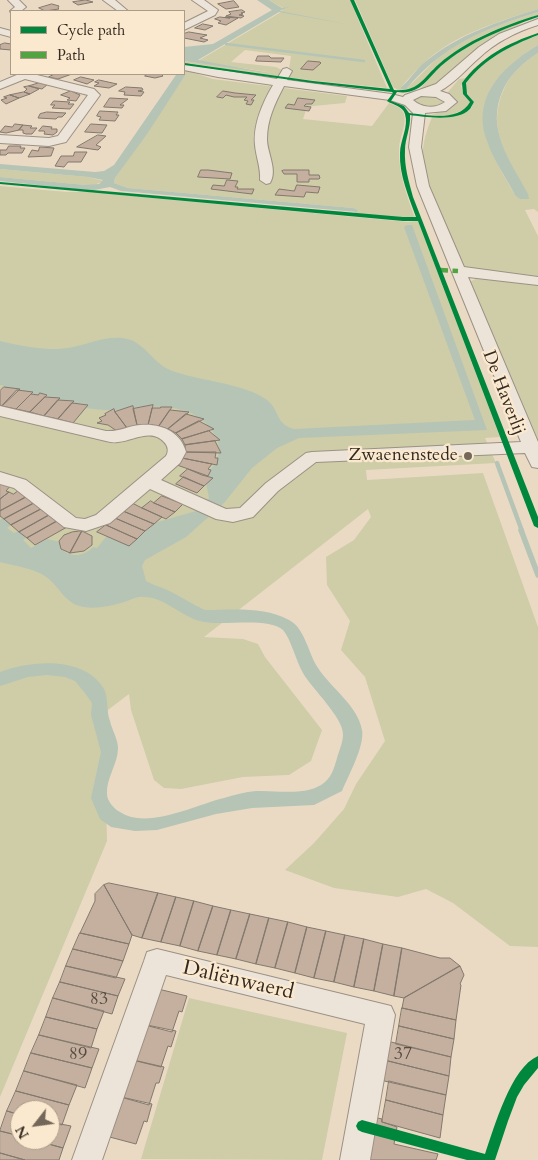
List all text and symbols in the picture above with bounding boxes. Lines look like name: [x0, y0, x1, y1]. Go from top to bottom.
legend: [10, 10, 185, 75]
text: Cycle path: [57, 20, 125, 40]
text: Path: [57, 45, 85, 65]
street label: De Haverlij: [477, 348, 529, 438]
place label: Zwaenenstede: [349, 445, 458, 467]
marker: Zwaenenstede: [462, 450, 474, 462]
street label: Daliënwaerd: [180, 956, 296, 1006]
house number: 83: [90, 989, 108, 1011]
house number: 89: [69, 1044, 87, 1066]
house number: 37: [394, 1044, 412, 1066]
north arrow: [10, 1100, 60, 1150]
text: N: [11, 1122, 34, 1142]

